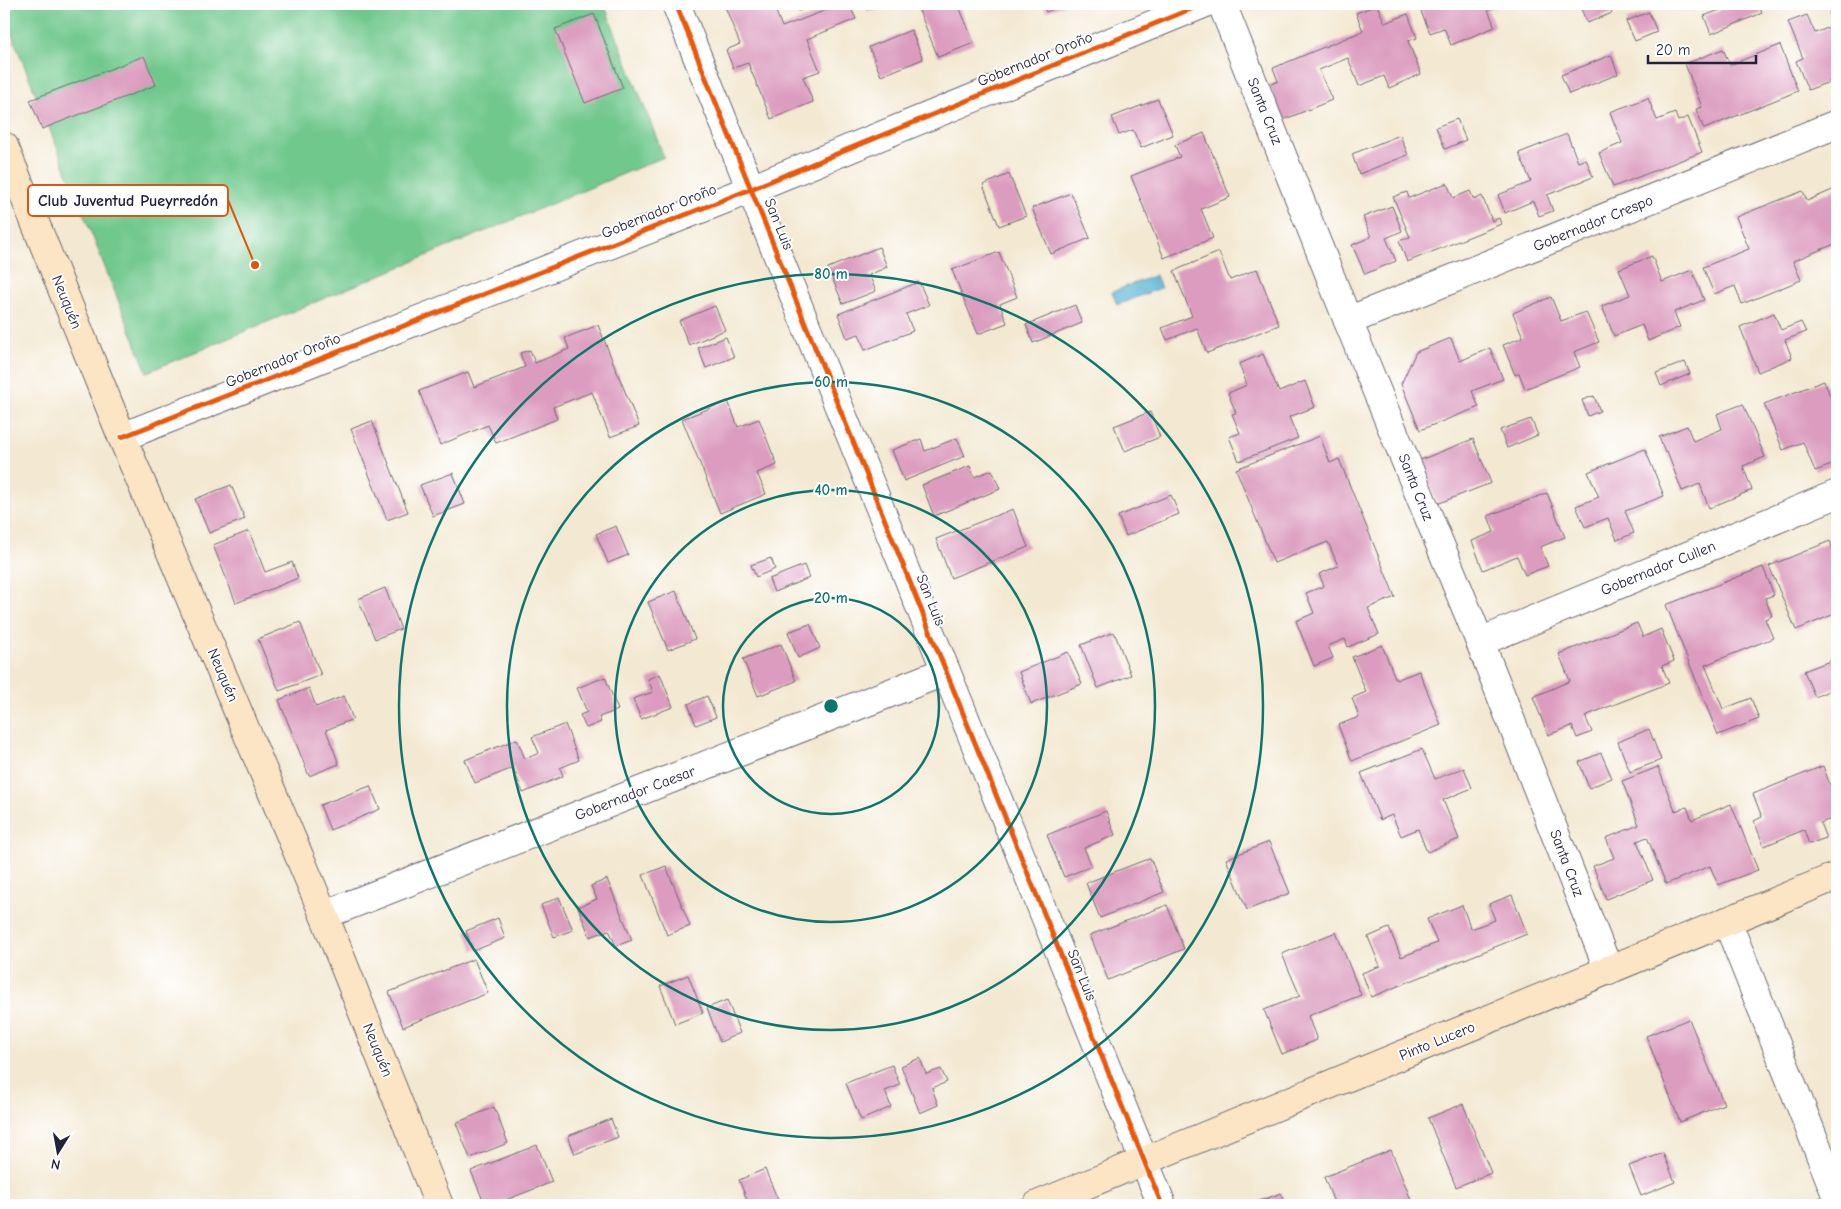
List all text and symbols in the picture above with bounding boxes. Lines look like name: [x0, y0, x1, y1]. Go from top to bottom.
street label: Gobernador Oroño: [975, 28, 1095, 90]
scale bar: [1648, 32, 1756, 64]
text: 20 m: [1656, 41, 1690, 59]
street label: Santa Cruz: [1243, 75, 1287, 147]
street label: Gobernador Oroño: [599, 180, 719, 242]
callout: Club Juventud Pueyrredón: [28, 185, 228, 216]
street label: Gobernador Crespo: [1530, 191, 1656, 255]
text: Club Juventud Pueyrredón: [38, 192, 218, 210]
street label: San Luis: [761, 196, 797, 252]
text: 80 m: [814, 265, 848, 283]
street label: Neuquén: [48, 273, 86, 331]
street label: Gobernador Oroño: [223, 329, 343, 391]
text: 60 m: [814, 373, 848, 391]
street label: Santa Cruz: [1394, 451, 1438, 523]
text: 40 m: [815, 481, 848, 499]
street label: Gobernador Cullen: [1598, 537, 1718, 599]
street label: San Luis: [913, 572, 949, 628]
text: 20 m: [814, 589, 848, 607]
street label: Neuquén: [204, 646, 242, 704]
centre of rings: [822, 697, 840, 715]
street label: Gobernador Caesar: [572, 762, 698, 824]
street label: Santa Cruz: [1546, 827, 1588, 899]
street label: San Luis: [1064, 947, 1100, 1003]
street label: Pinto Lucero: [1396, 1018, 1478, 1064]
street label: Neuquén: [359, 1021, 397, 1079]
north arrow: [32, 1126, 82, 1176]
text: N: [50, 1155, 62, 1173]

